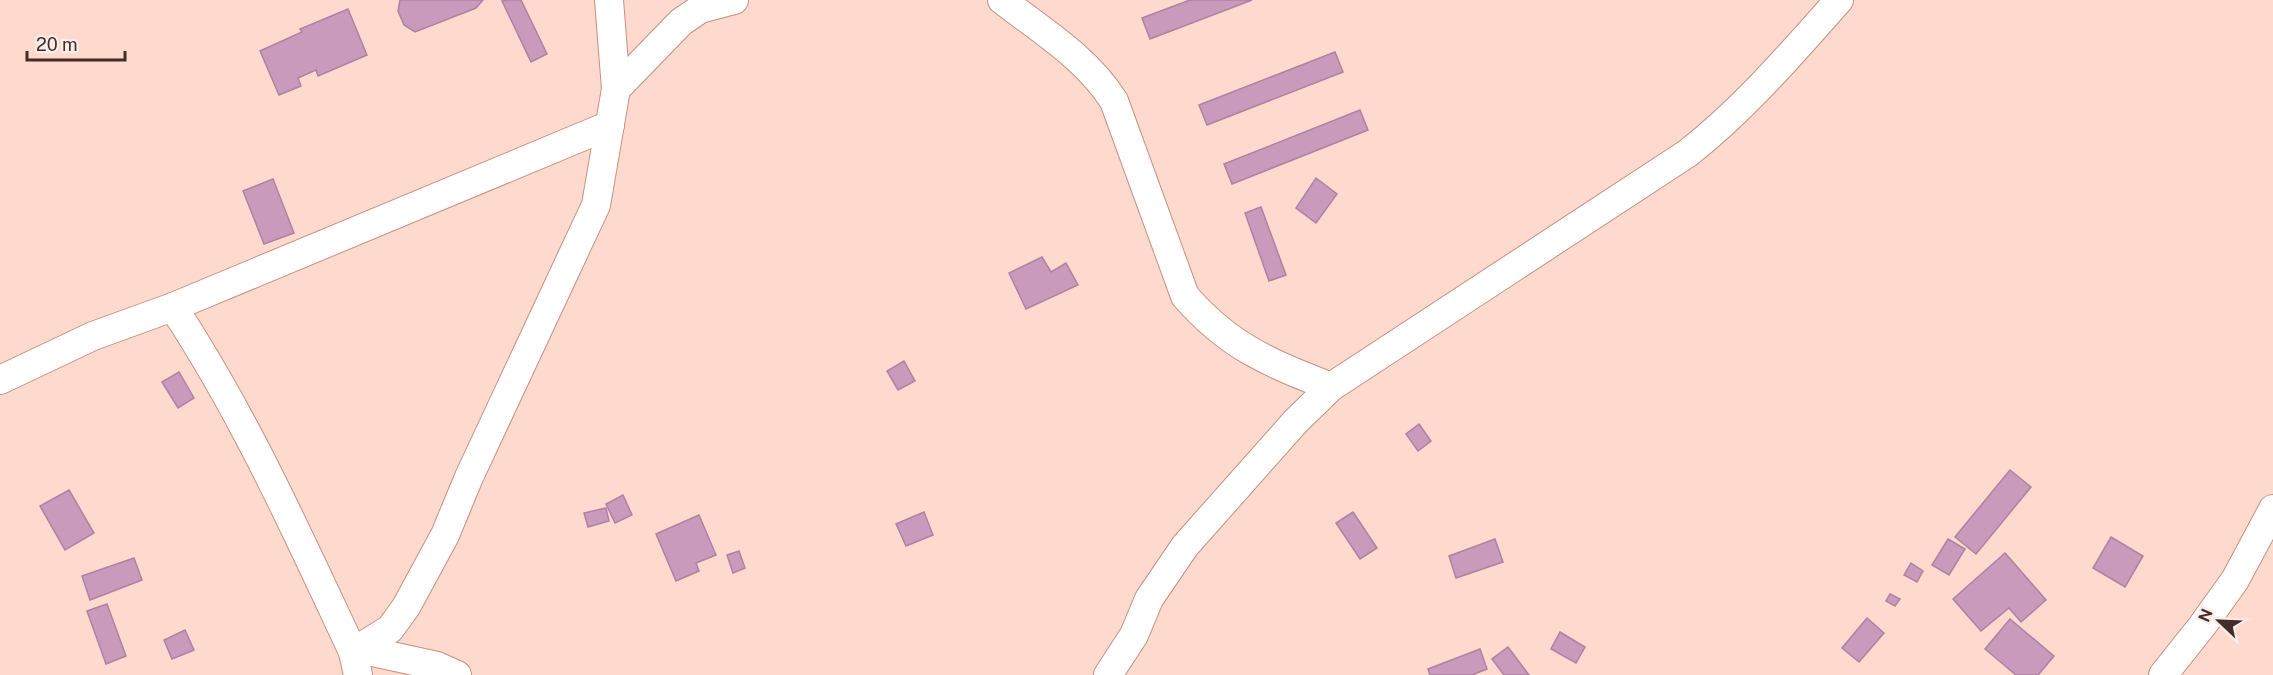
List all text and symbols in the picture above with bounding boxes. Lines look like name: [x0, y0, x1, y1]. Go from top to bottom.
scale bar: [27, 24, 124, 62]
text: 20 m: [36, 34, 78, 55]
north arrow: [2189, 591, 2249, 651]
text: N: [2194, 606, 2217, 625]

